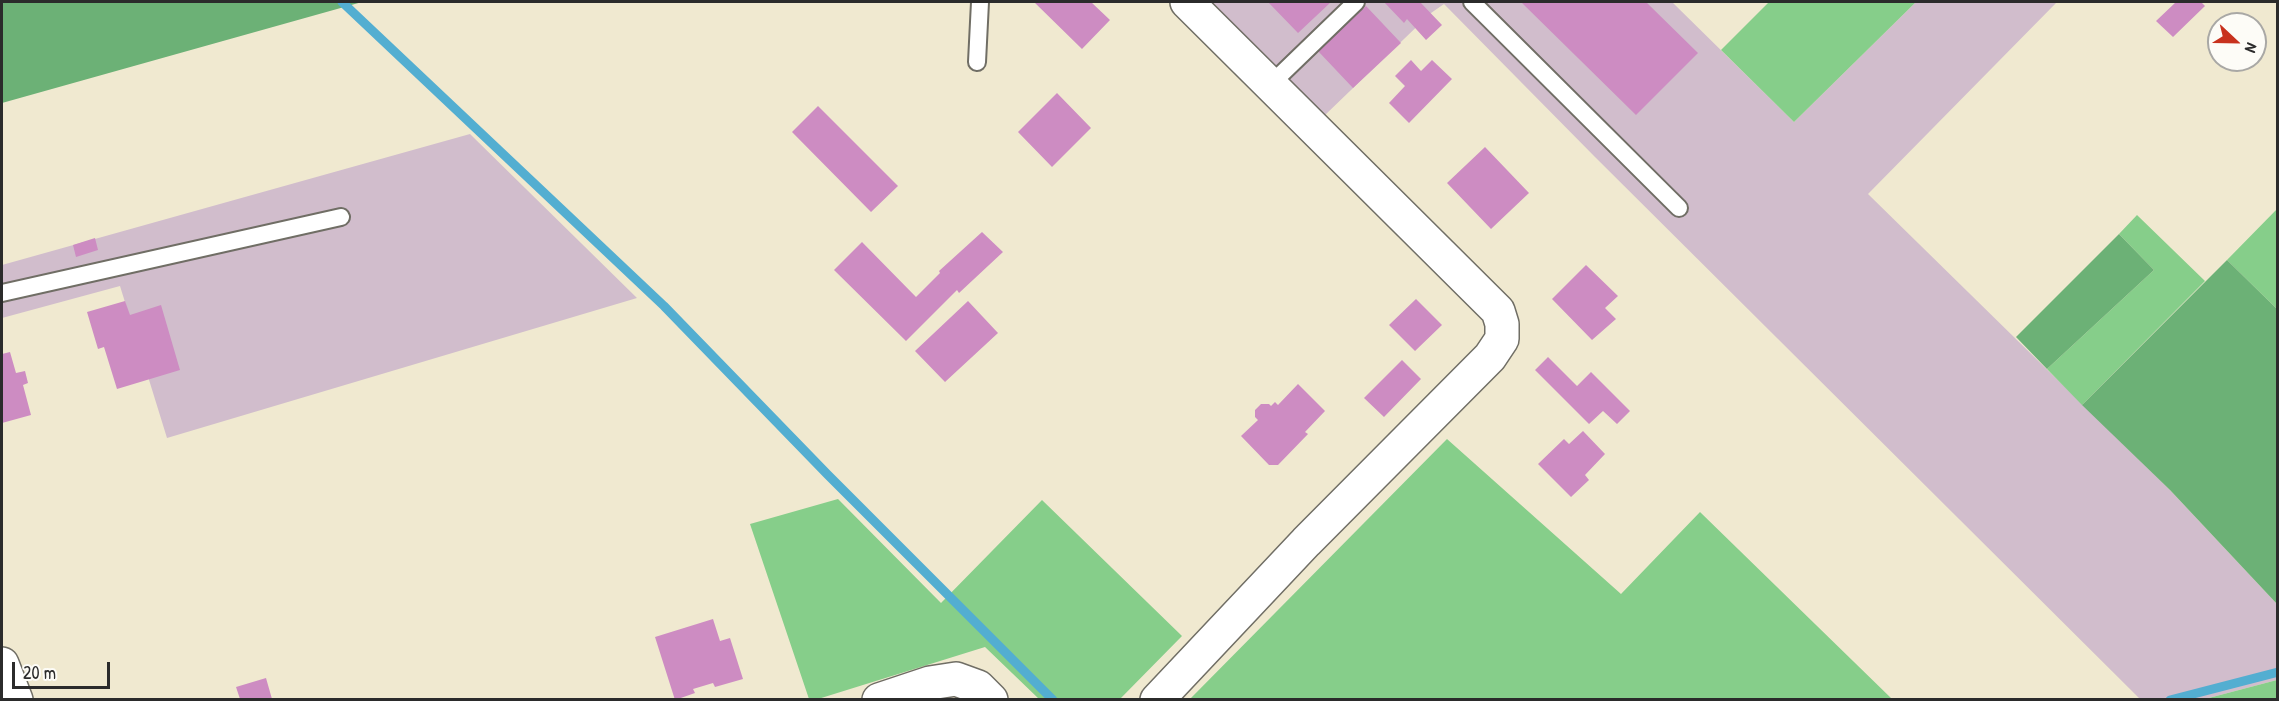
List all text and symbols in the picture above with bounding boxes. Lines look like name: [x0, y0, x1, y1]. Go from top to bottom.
north arrow: [2207, 12, 2267, 72]
text: N: [2240, 40, 2264, 56]
scale bar: [15, 650, 112, 688]
text: 20 m: [23, 660, 56, 685]

